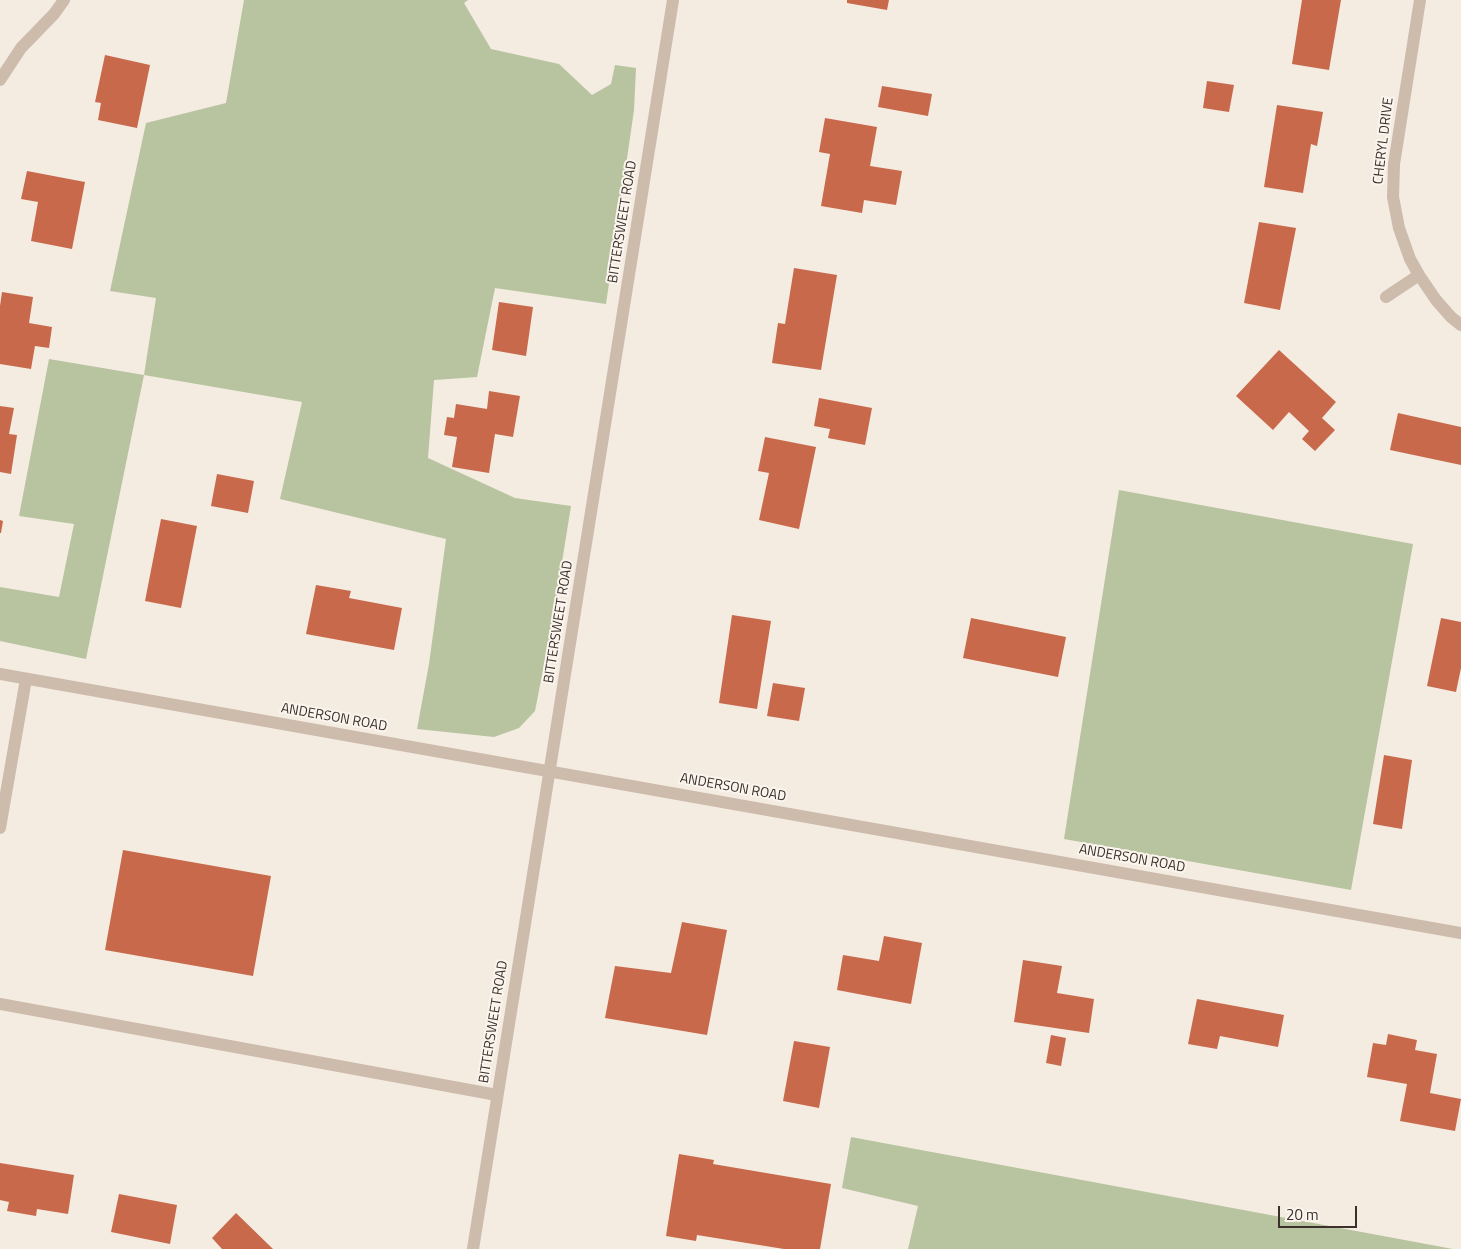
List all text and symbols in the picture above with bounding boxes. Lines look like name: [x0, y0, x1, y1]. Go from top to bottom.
street label: CHERYL DRIVE: [1370, 97, 1398, 185]
street label: BITTERSWEET ROAD: [605, 159, 641, 285]
street label: BITTERSWEET ROAD: [541, 559, 577, 685]
street label: ANDERSON ROAD: [280, 700, 388, 736]
street label: ANDERSON ROAD: [679, 770, 787, 806]
street label: ANDERSON ROAD: [1078, 841, 1186, 877]
street label: BITTERSWEET ROAD: [476, 959, 512, 1085]
scale bar: [1281, 1196, 1360, 1228]
text: 20 m: [1286, 1203, 1319, 1226]

